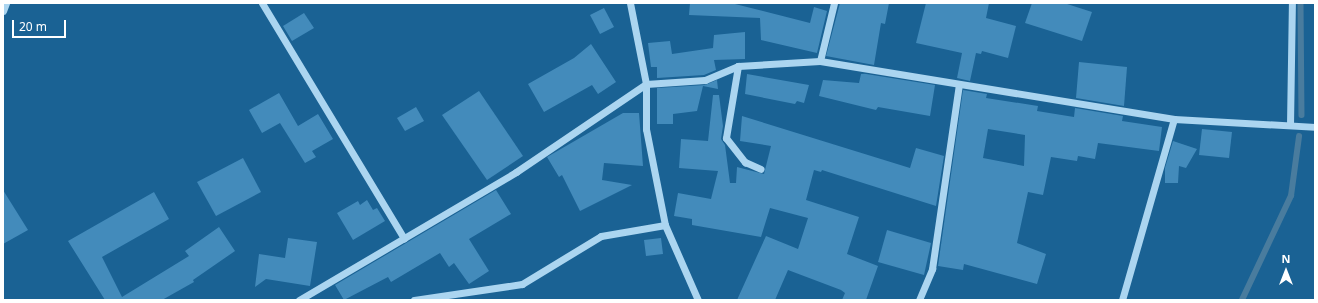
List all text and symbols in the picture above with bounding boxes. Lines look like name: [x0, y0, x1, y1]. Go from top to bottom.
scale bar: [14, 12, 68, 38]
text: 20 m: [19, 18, 47, 35]
north arrow: [1266, 251, 1306, 291]
text: N: [1282, 251, 1290, 266]

